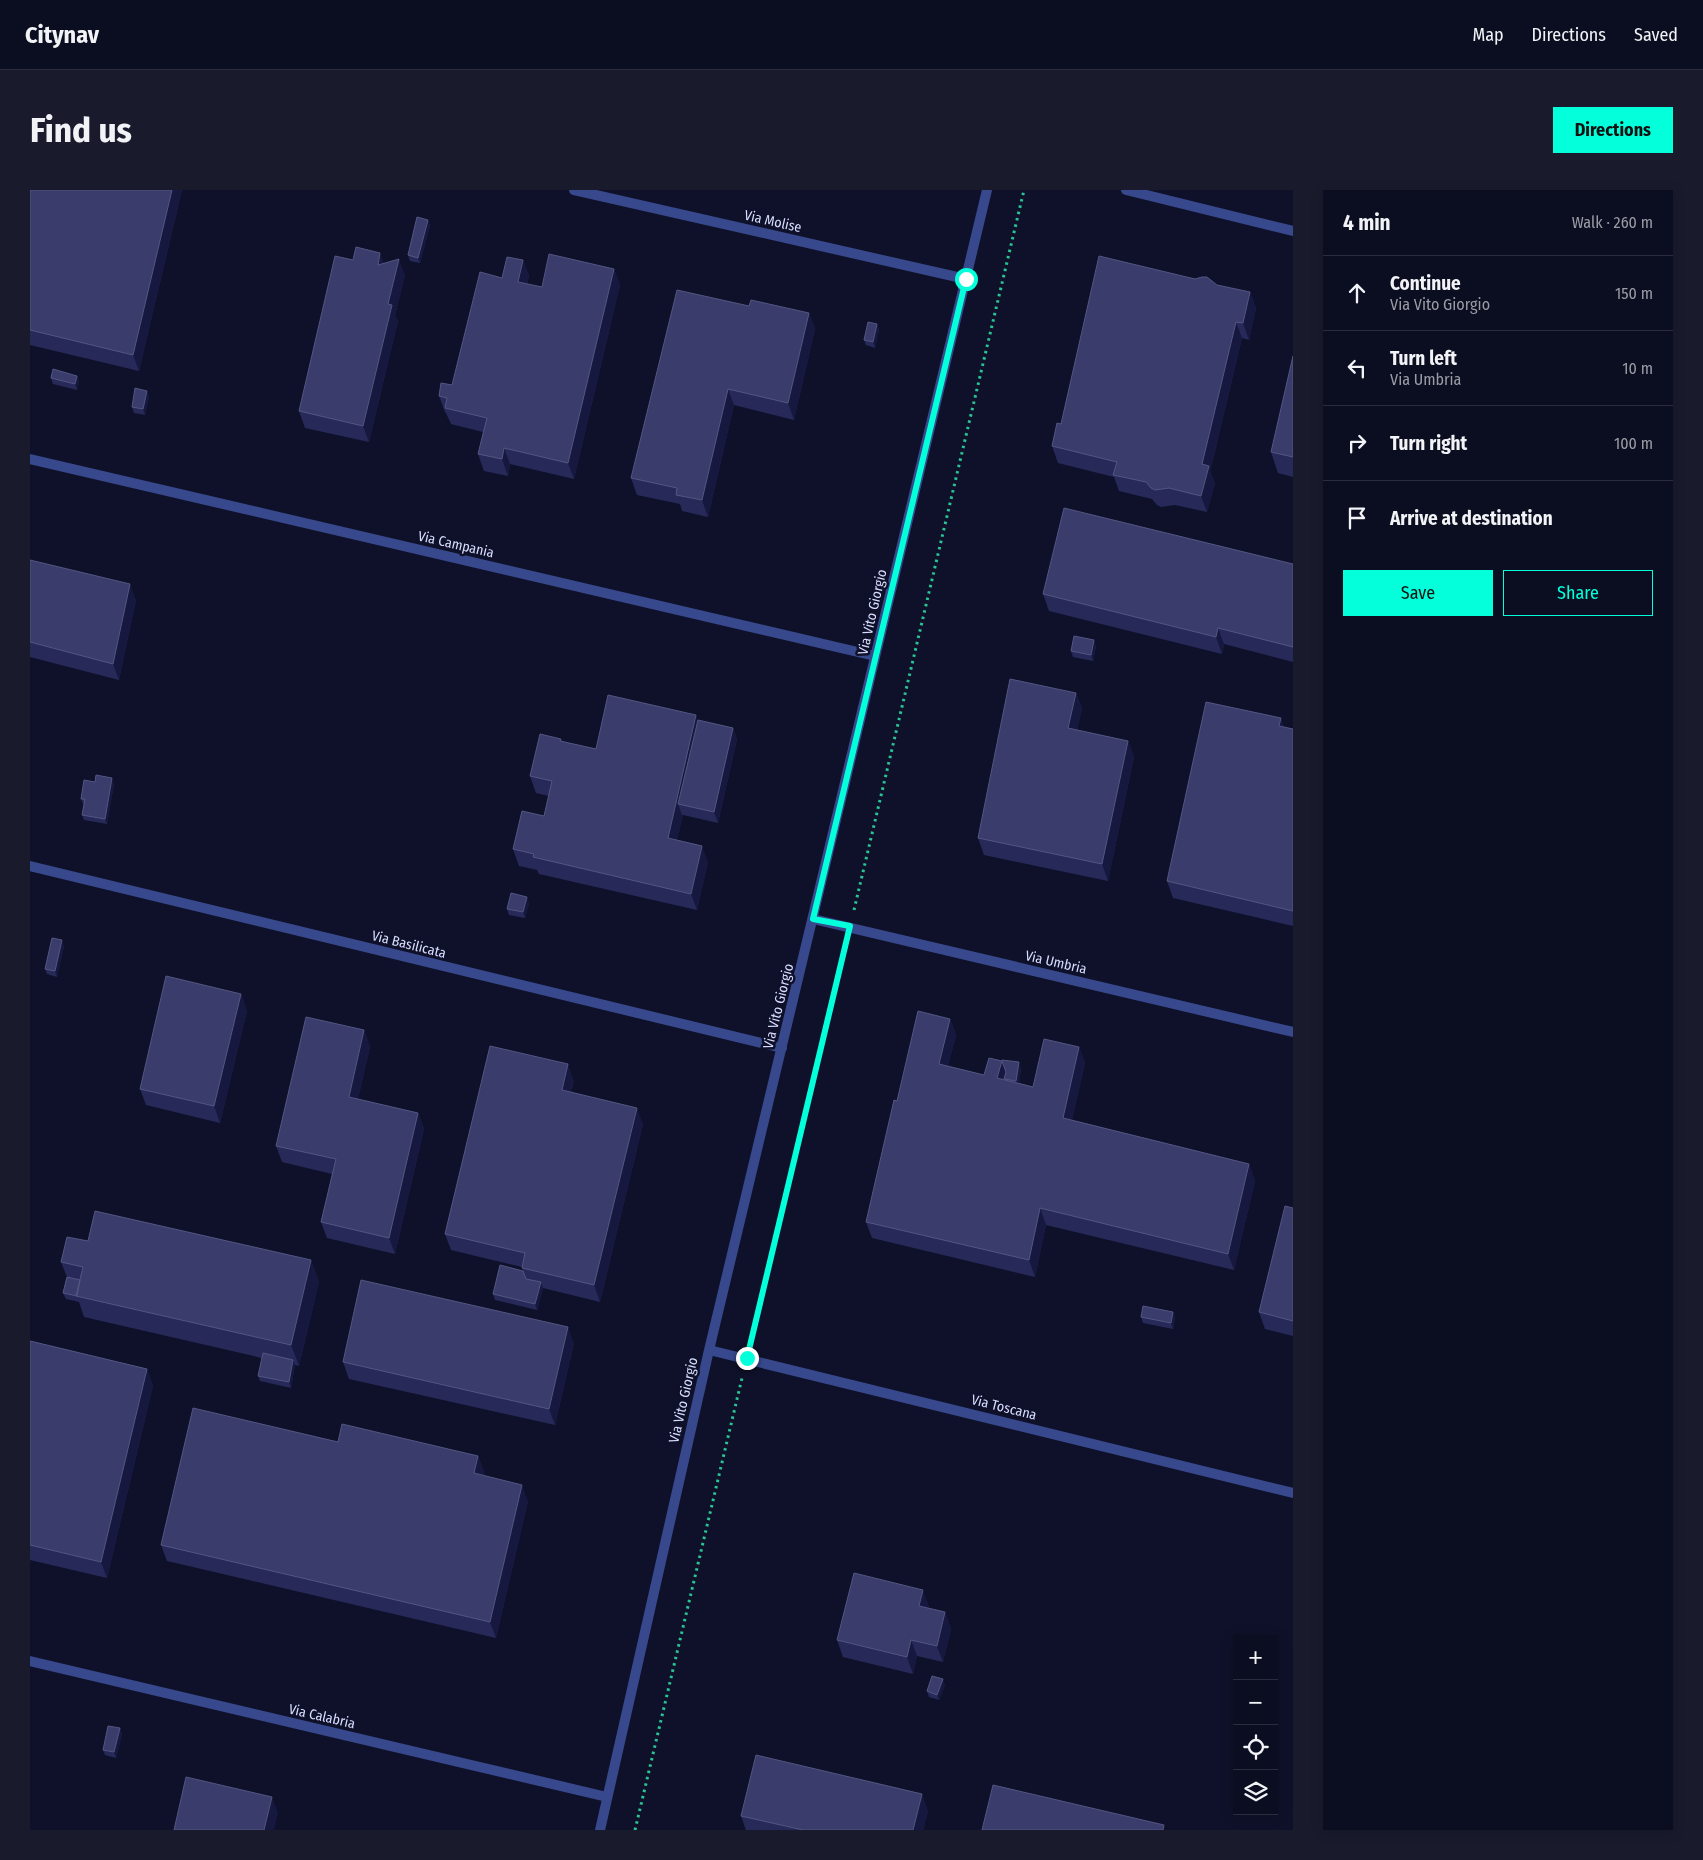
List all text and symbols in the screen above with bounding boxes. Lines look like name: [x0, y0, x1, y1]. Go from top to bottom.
text: Citynav: [25, 21, 99, 49]
text: Map: [1472, 24, 1504, 46]
text: Directions: [1532, 24, 1606, 46]
text: Saved: [1634, 24, 1678, 46]
button: Directions: [1553, 107, 1673, 153]
text: Find us: [30, 109, 132, 151]
street label: Via Molise: [743, 207, 803, 236]
text: 4 min: [1343, 210, 1391, 236]
text: Walk · 260 m: [1572, 213, 1653, 232]
route start: [955, 268, 978, 291]
text: Continue: [1390, 272, 1461, 295]
icon: ahead: [1343, 279, 1371, 307]
text: 150 m: [1615, 284, 1653, 303]
text: Via Vito Giorgio: [1390, 295, 1490, 314]
text: Turn left: [1390, 347, 1457, 370]
icon: left: [1343, 354, 1371, 382]
text: 10 m: [1622, 359, 1653, 378]
text: Via Umbria: [1390, 370, 1461, 389]
icon: right: [1343, 429, 1371, 457]
text: Turn right: [1390, 432, 1467, 455]
text: 100 m: [1614, 434, 1653, 453]
icon: arrive: [1343, 504, 1371, 532]
text: Arrive at destination: [1390, 507, 1553, 530]
street label: Via Campania: [416, 528, 496, 561]
street label: Via Vito Giorgio: [854, 568, 891, 657]
button: Save: [1343, 570, 1493, 616]
button: Share: [1503, 570, 1653, 616]
street label: Via Basilicata: [370, 927, 448, 962]
street label: Via Umbria: [1024, 947, 1088, 978]
street label: Via Vito Giorgio: [760, 962, 797, 1051]
route end: [736, 1347, 759, 1370]
street label: Via Vito Giorgio: [665, 1356, 702, 1445]
street label: Via Toscana: [969, 1391, 1038, 1424]
map controls: [1233, 1635, 1278, 1815]
button: +: [1233, 1635, 1278, 1680]
button: −: [1233, 1680, 1278, 1725]
street label: Via Calabria: [287, 1701, 357, 1732]
button: locate: [1233, 1725, 1278, 1770]
button: layers: [1233, 1770, 1278, 1815]

